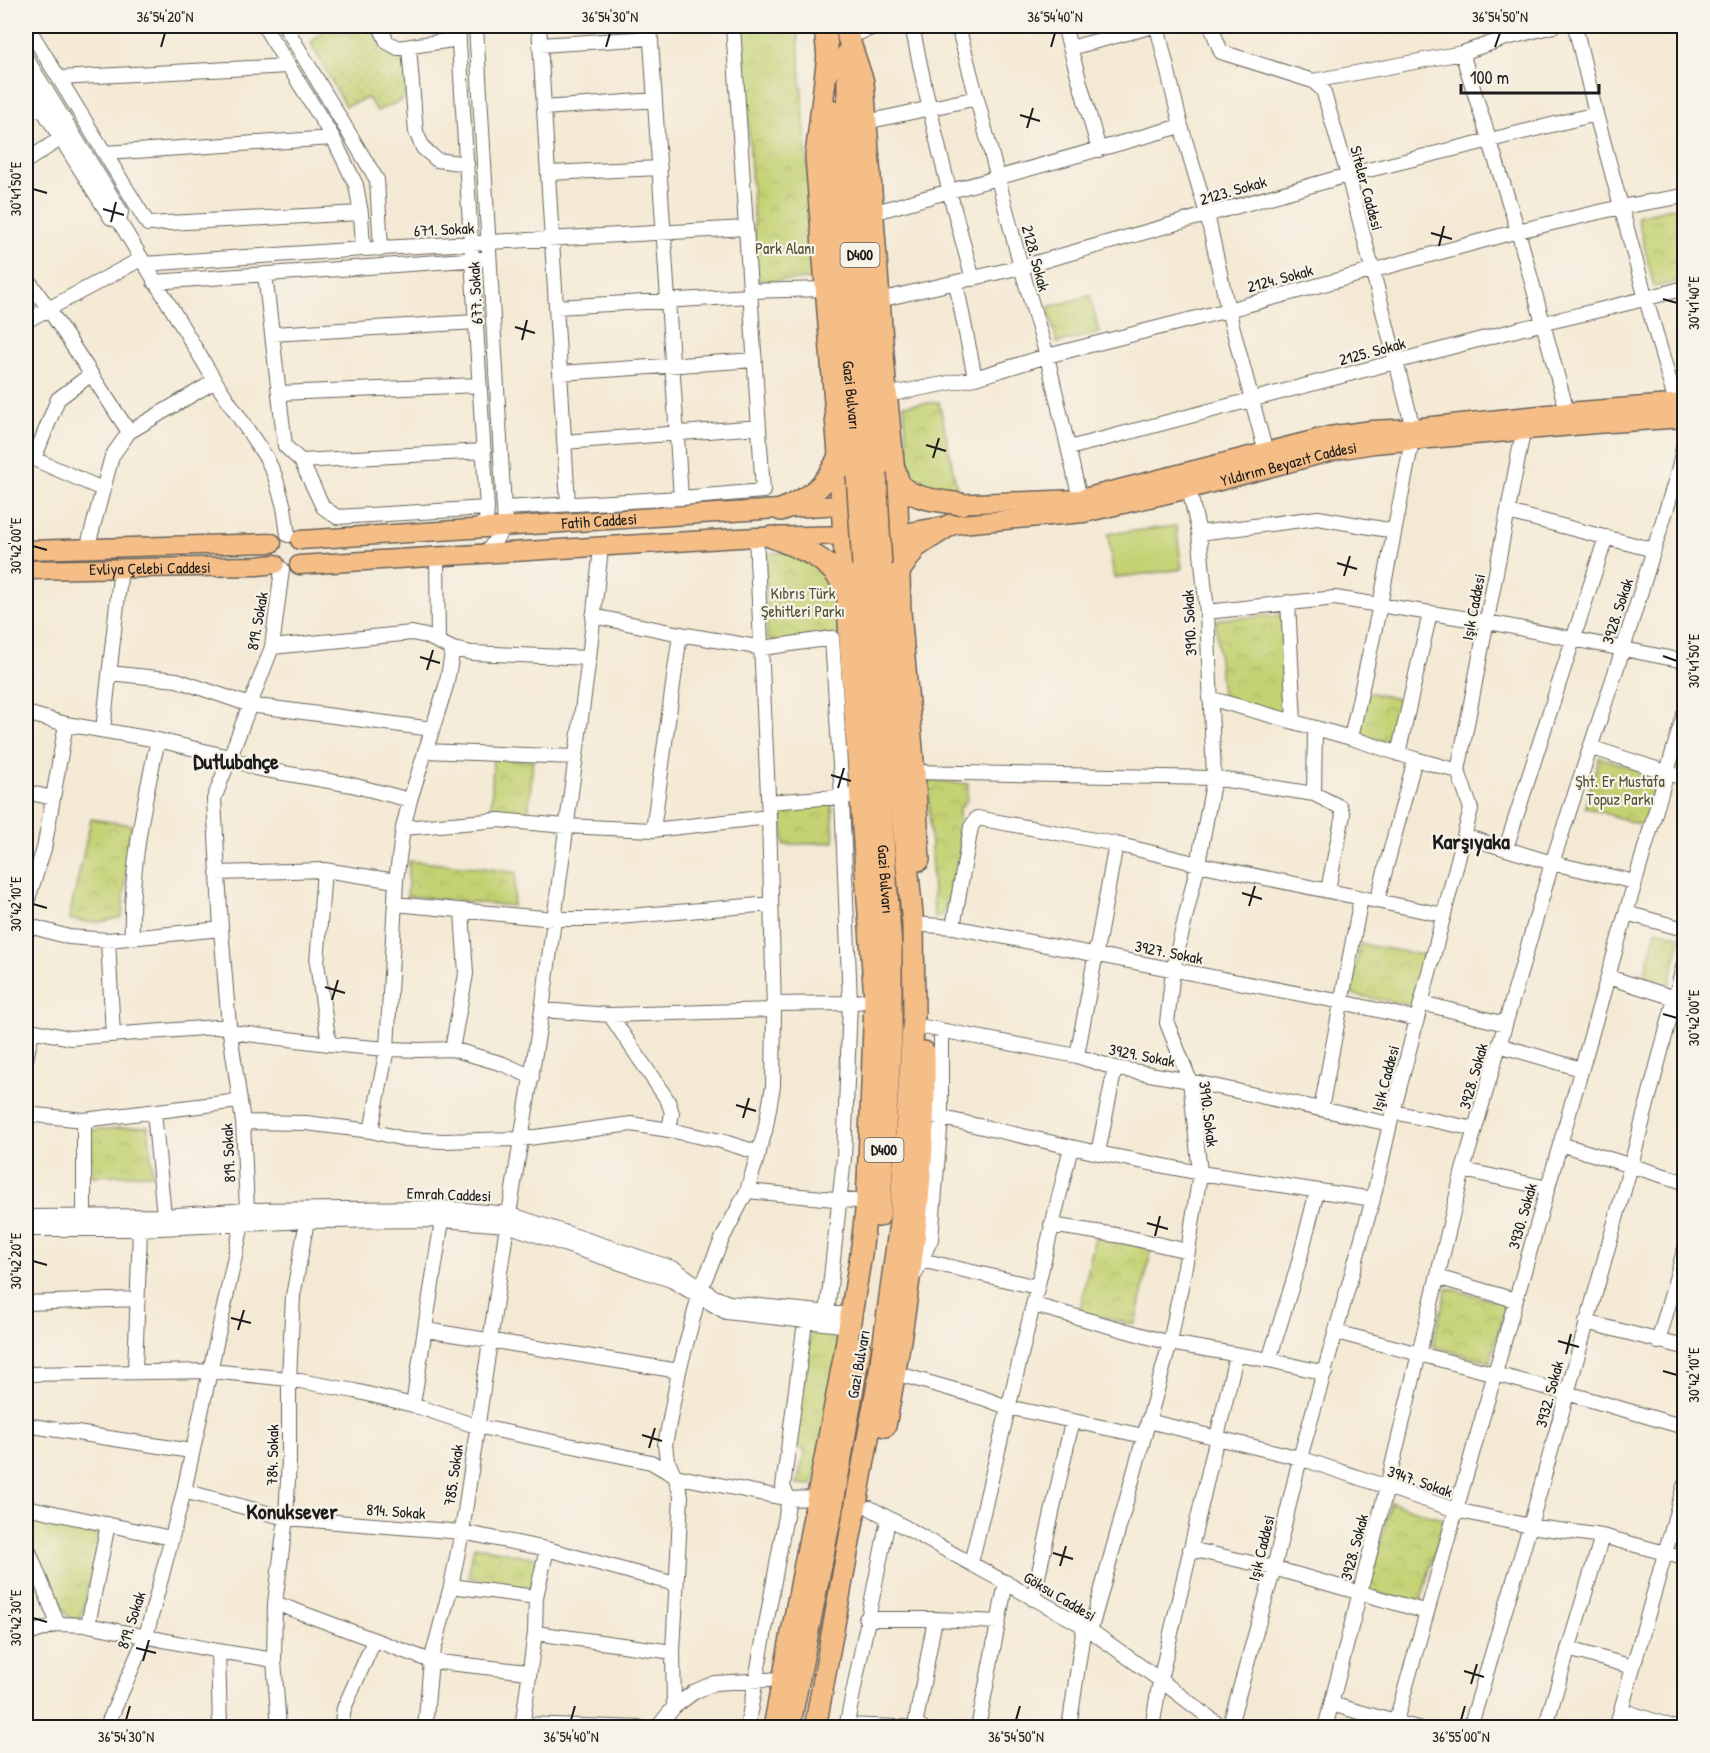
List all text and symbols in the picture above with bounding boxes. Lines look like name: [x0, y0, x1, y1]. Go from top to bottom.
text: 36°54'20"N: [137, 6, 193, 27]
text: 36°54'30"N: [582, 6, 638, 27]
text: 36°54'40"N: [1027, 6, 1083, 27]
text: 36°54'50"N: [1472, 6, 1528, 27]
scale bar: [1461, 57, 1599, 95]
text: 100 m: [1470, 65, 1509, 90]
street label: Siteler Caddesi: [1345, 143, 1389, 233]
text: 30°41'50"E: [5, 161, 26, 216]
street label: 2123. Sokak: [1197, 170, 1269, 210]
street label: 671. Sokak: [413, 216, 475, 242]
street label: 2128. Sokak: [1017, 222, 1056, 294]
park label: Park Alanı: [755, 237, 815, 259]
road number: D400: [840, 243, 880, 267]
street label: 2124. Sokak: [1245, 259, 1316, 297]
street label: 677. Sokak: [462, 261, 488, 325]
text: 30°41'40"E: [1683, 276, 1704, 330]
street label: 2125. Sokak: [1336, 331, 1408, 370]
street label: Gazi Bulvarı: [838, 360, 866, 430]
street label: Yıldırım Beyazıt Caddesi: [1218, 436, 1358, 491]
street label: Fatih Caddesi: [560, 507, 638, 534]
text: 30°42'00"E: [5, 517, 26, 574]
street label: Evliya Çelebi Caddesi: [89, 556, 211, 580]
street label: Işık Caddesi: [1456, 572, 1490, 642]
street label: 3928. Sokak: [1596, 575, 1638, 647]
park label: Kıbrıs Türk Şehitleri Parkı: [761, 582, 845, 622]
street label: 3910. Sokak: [1176, 589, 1202, 657]
street label: 819. Sokak: [241, 590, 273, 652]
text: 30°41'50"E: [1683, 633, 1704, 688]
district label: Dutlubahçe: [193, 746, 279, 776]
park label: Şht. Er Mustafa Topuz Parkı: [1575, 770, 1665, 810]
district label: Karşıyaka: [1432, 826, 1510, 857]
street label: Gazi Bulvarı: [872, 844, 899, 915]
text: 30°42'10"E: [5, 876, 26, 932]
street label: 3927. Sokak: [1133, 935, 1205, 969]
text: 30°42'00"E: [1683, 989, 1704, 1046]
street label: 3929. Sokak: [1107, 1038, 1177, 1072]
street label: 3928. Sokak: [1453, 1040, 1493, 1112]
street label: Işık Caddesi: [1366, 1043, 1404, 1113]
street label: 3910. Sokak: [1194, 1080, 1224, 1149]
street label: 819. Sokak: [215, 1123, 241, 1183]
road number: D400: [864, 1138, 904, 1162]
street label: 3930. Sokak: [1502, 1180, 1542, 1252]
street label: Emrah Caddesi: [406, 1182, 492, 1206]
text: 30°42'20"E: [5, 1232, 26, 1289]
street label: Gazi Bulvarı: [841, 1328, 875, 1400]
text: 30°42'10"E: [1683, 1347, 1704, 1403]
street label: 3932. Sokak: [1530, 1358, 1569, 1430]
street label: 784. Sokak: [260, 1424, 284, 1486]
street label: 785. Sokak: [438, 1442, 468, 1507]
street label: 3947. Sokak: [1385, 1460, 1456, 1502]
district label: Konuksever: [246, 1496, 338, 1526]
street label: 814. Sokak: [366, 1498, 427, 1524]
street label: 3928. Sokak: [1335, 1511, 1374, 1583]
street label: Işık Caddesi: [1242, 1513, 1280, 1583]
street label: Göksu Caddesi: [1020, 1566, 1100, 1626]
street label: 819. Sokak: [111, 1588, 151, 1651]
text: 30°42'30"E: [5, 1589, 26, 1646]
text: 36°54'30"N: [98, 1726, 154, 1747]
text: 36°54'40"N: [543, 1726, 599, 1747]
text: 36°54'50"N: [988, 1726, 1044, 1747]
text: 36°55'00"N: [1432, 1726, 1490, 1747]

